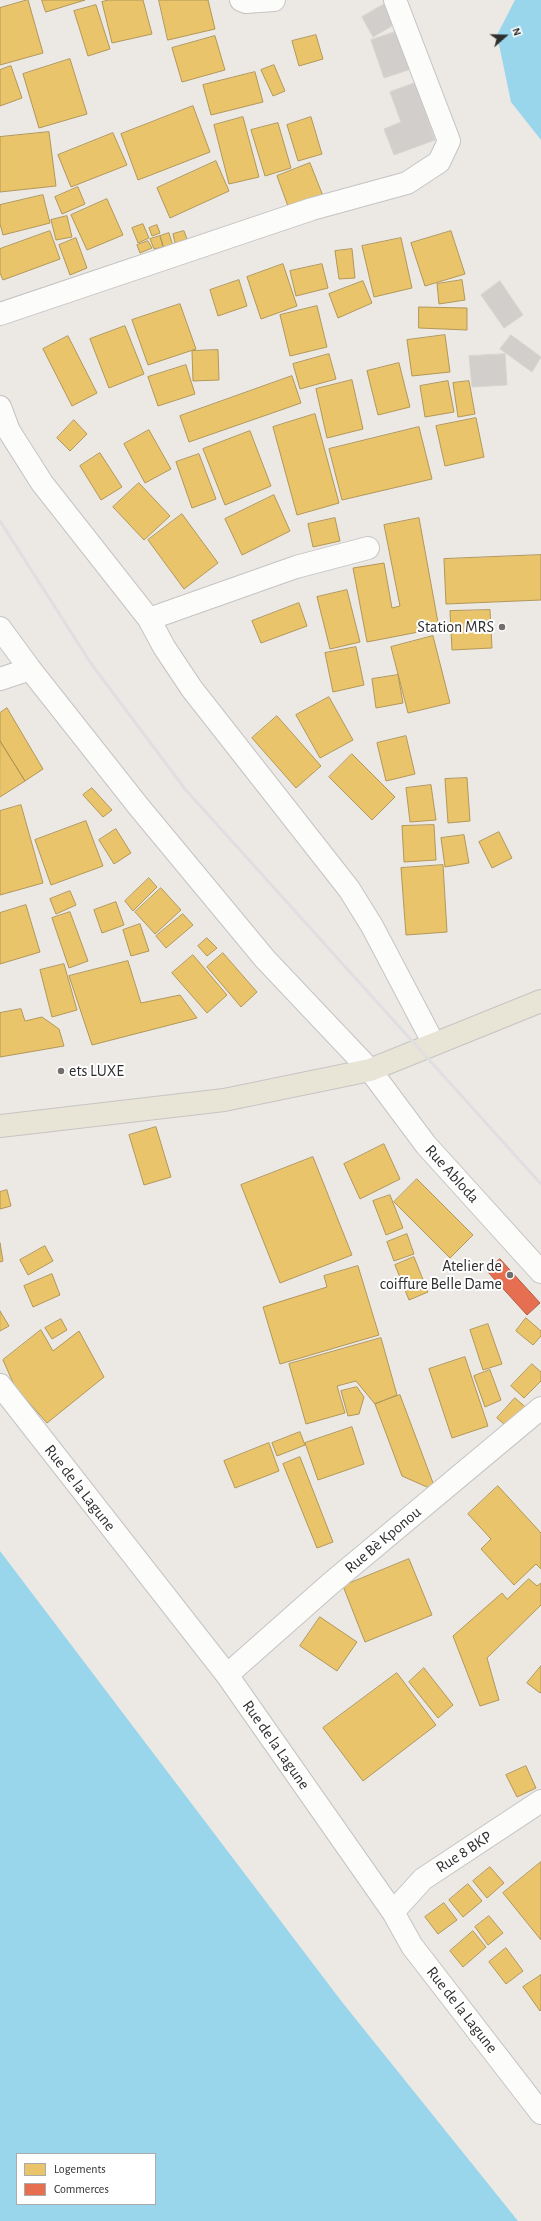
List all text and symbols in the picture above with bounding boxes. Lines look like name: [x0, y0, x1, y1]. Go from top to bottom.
north arrow: [485, 16, 525, 56]
text: N: [510, 26, 523, 37]
place label: Station MRS: [417, 617, 494, 637]
marker: Station MRS: [497, 622, 507, 632]
place label: ets LUXE: [69, 1061, 124, 1081]
marker: ets LUXE: [56, 1066, 66, 1076]
street label: Rue Abloda: [421, 1141, 483, 1207]
place label: Atelier de coiffure Belle Dame: [380, 1256, 502, 1294]
marker: Atelier de coiffure Belle Dame: [505, 1270, 515, 1280]
street label: Rue de la Lagune: [40, 1441, 120, 1535]
street label: Rue Bè Kponou: [341, 1502, 425, 1578]
street label: Rue de la Lagune: [238, 1697, 314, 1793]
street label: Rue 8 BKP: [433, 1827, 495, 1877]
street label: Rue de la Lagune: [422, 1963, 502, 2057]
legend: [16, 2153, 156, 2205]
text: Logements: [54, 2163, 106, 2175]
text: Commerces: [54, 2183, 109, 2195]

